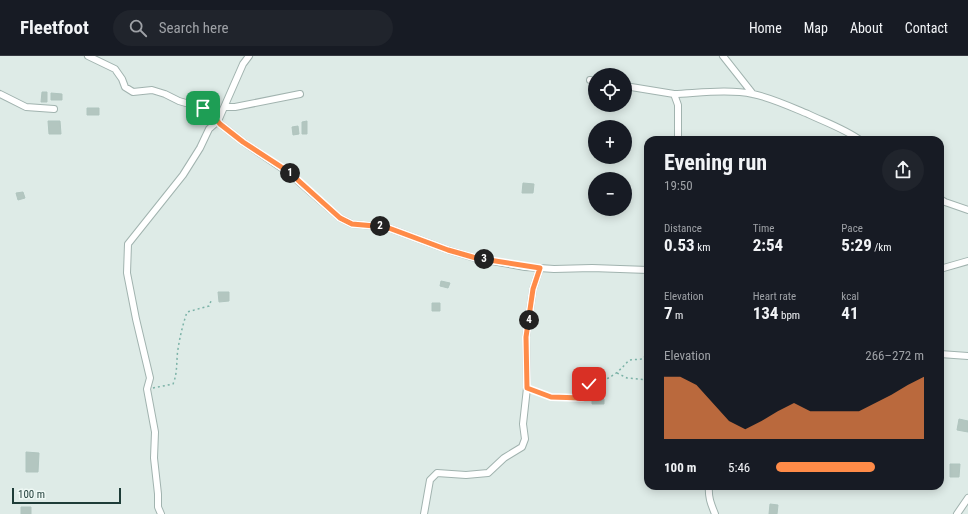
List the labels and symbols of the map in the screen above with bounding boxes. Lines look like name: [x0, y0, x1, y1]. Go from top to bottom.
pin: [186, 91, 220, 125]
pin: 1: [280, 163, 300, 183]
pin: 2: [370, 216, 390, 236]
pin: 3: [474, 249, 494, 269]
pin: 4: [519, 310, 539, 330]
pin: [572, 367, 606, 401]
scale bar: [12, 486, 121, 505]

